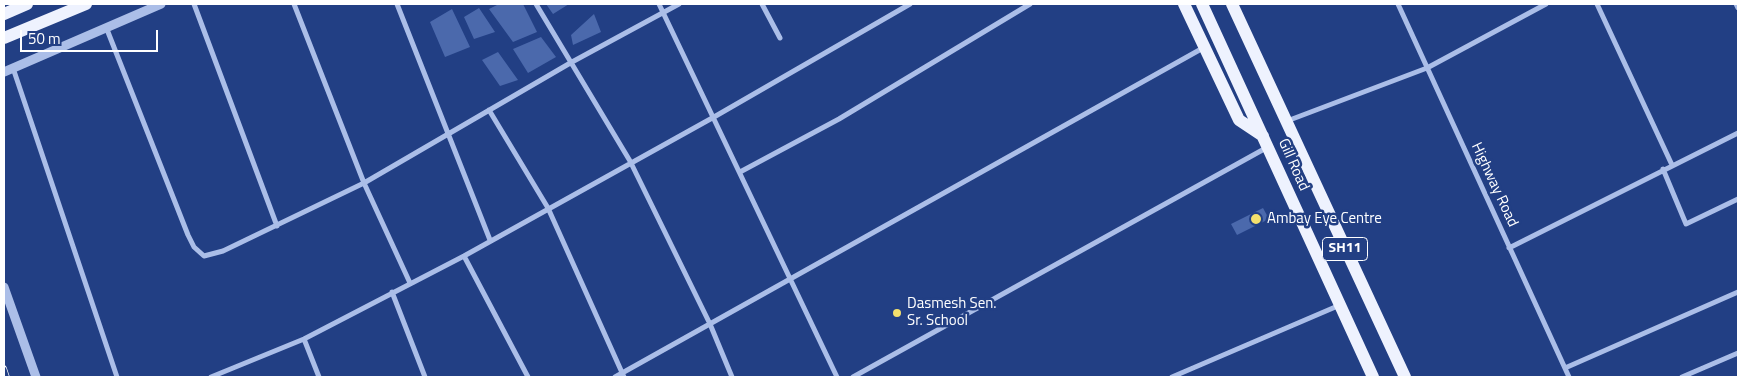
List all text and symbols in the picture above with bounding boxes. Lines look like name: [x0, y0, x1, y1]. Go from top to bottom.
scale bar: [22, 20, 160, 52]
text: 50 m: [28, 27, 61, 50]
street label: Gill Road: [1274, 136, 1312, 194]
street label: Highway Road: [1467, 140, 1521, 230]
place label: Ambay Eye Centre: [1267, 210, 1382, 228]
marker: Ambay Eye Centre: [1249, 212, 1263, 226]
road number: SH11: [1322, 238, 1368, 260]
place label: Dasmesh Sen. Sr. School: [907, 295, 997, 330]
marker: Dasmesh Sen. Sr. School: [891, 307, 903, 319]

